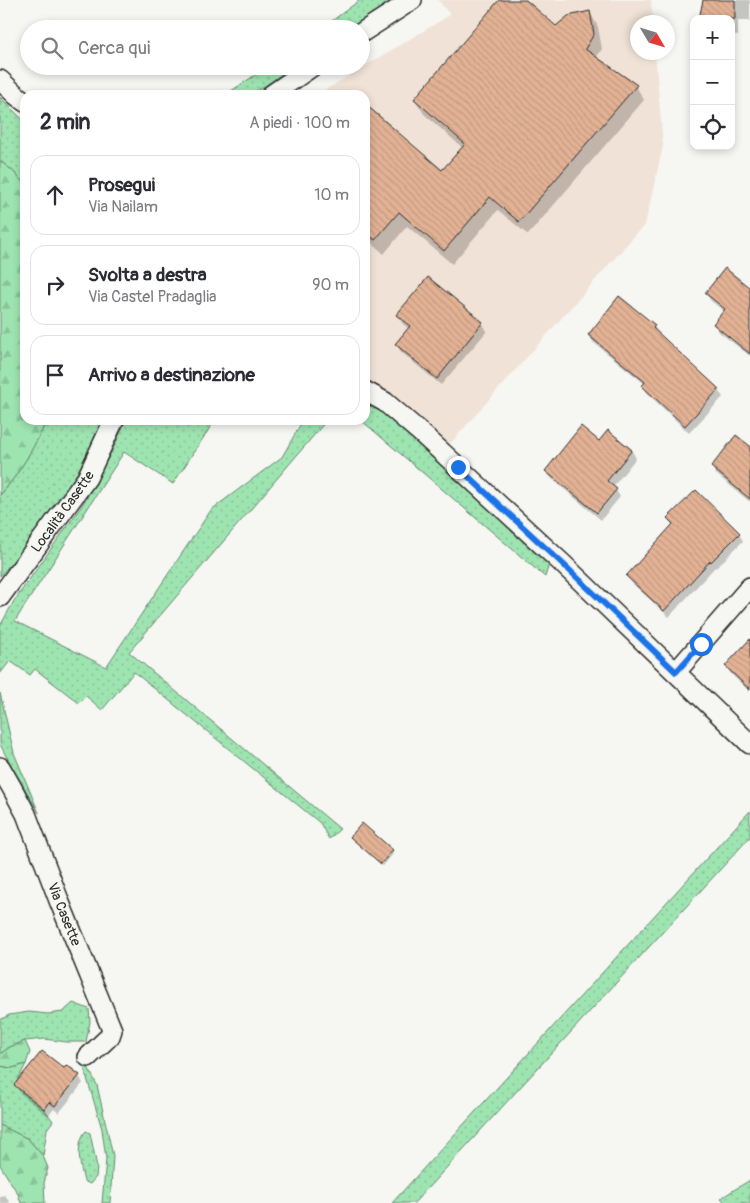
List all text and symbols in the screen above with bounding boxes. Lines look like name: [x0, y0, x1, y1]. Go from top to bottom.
north arrow: [630, 15, 675, 60]
map controls: [690, 15, 735, 150]
button: +: [690, 15, 735, 60]
search box: [20, 20, 370, 75]
icon: search: [38, 34, 66, 62]
text: Cerca qui: [78, 36, 150, 60]
button: −: [690, 60, 735, 105]
button: locate: [690, 105, 735, 150]
text: 2 min: [40, 109, 90, 136]
text: A piedi · 100 m: [249, 113, 350, 133]
text: Prosegui: [88, 173, 155, 197]
icon: ahead: [41, 181, 69, 209]
text: 10 m: [314, 185, 349, 205]
text: Via Nailam: [88, 197, 158, 217]
text: Svolta a destra: [88, 263, 207, 287]
icon: right: [41, 271, 69, 299]
text: 90 m: [312, 275, 349, 295]
text: Via Castel Pradaglia: [88, 287, 217, 307]
icon: arrive: [41, 361, 69, 389]
text: Arrivo a destinazione: [88, 363, 255, 387]
route end: [447, 456, 470, 479]
street label: Località Casette: [27, 468, 98, 555]
route start: [690, 633, 713, 656]
street label: Via Casette: [44, 880, 85, 948]

